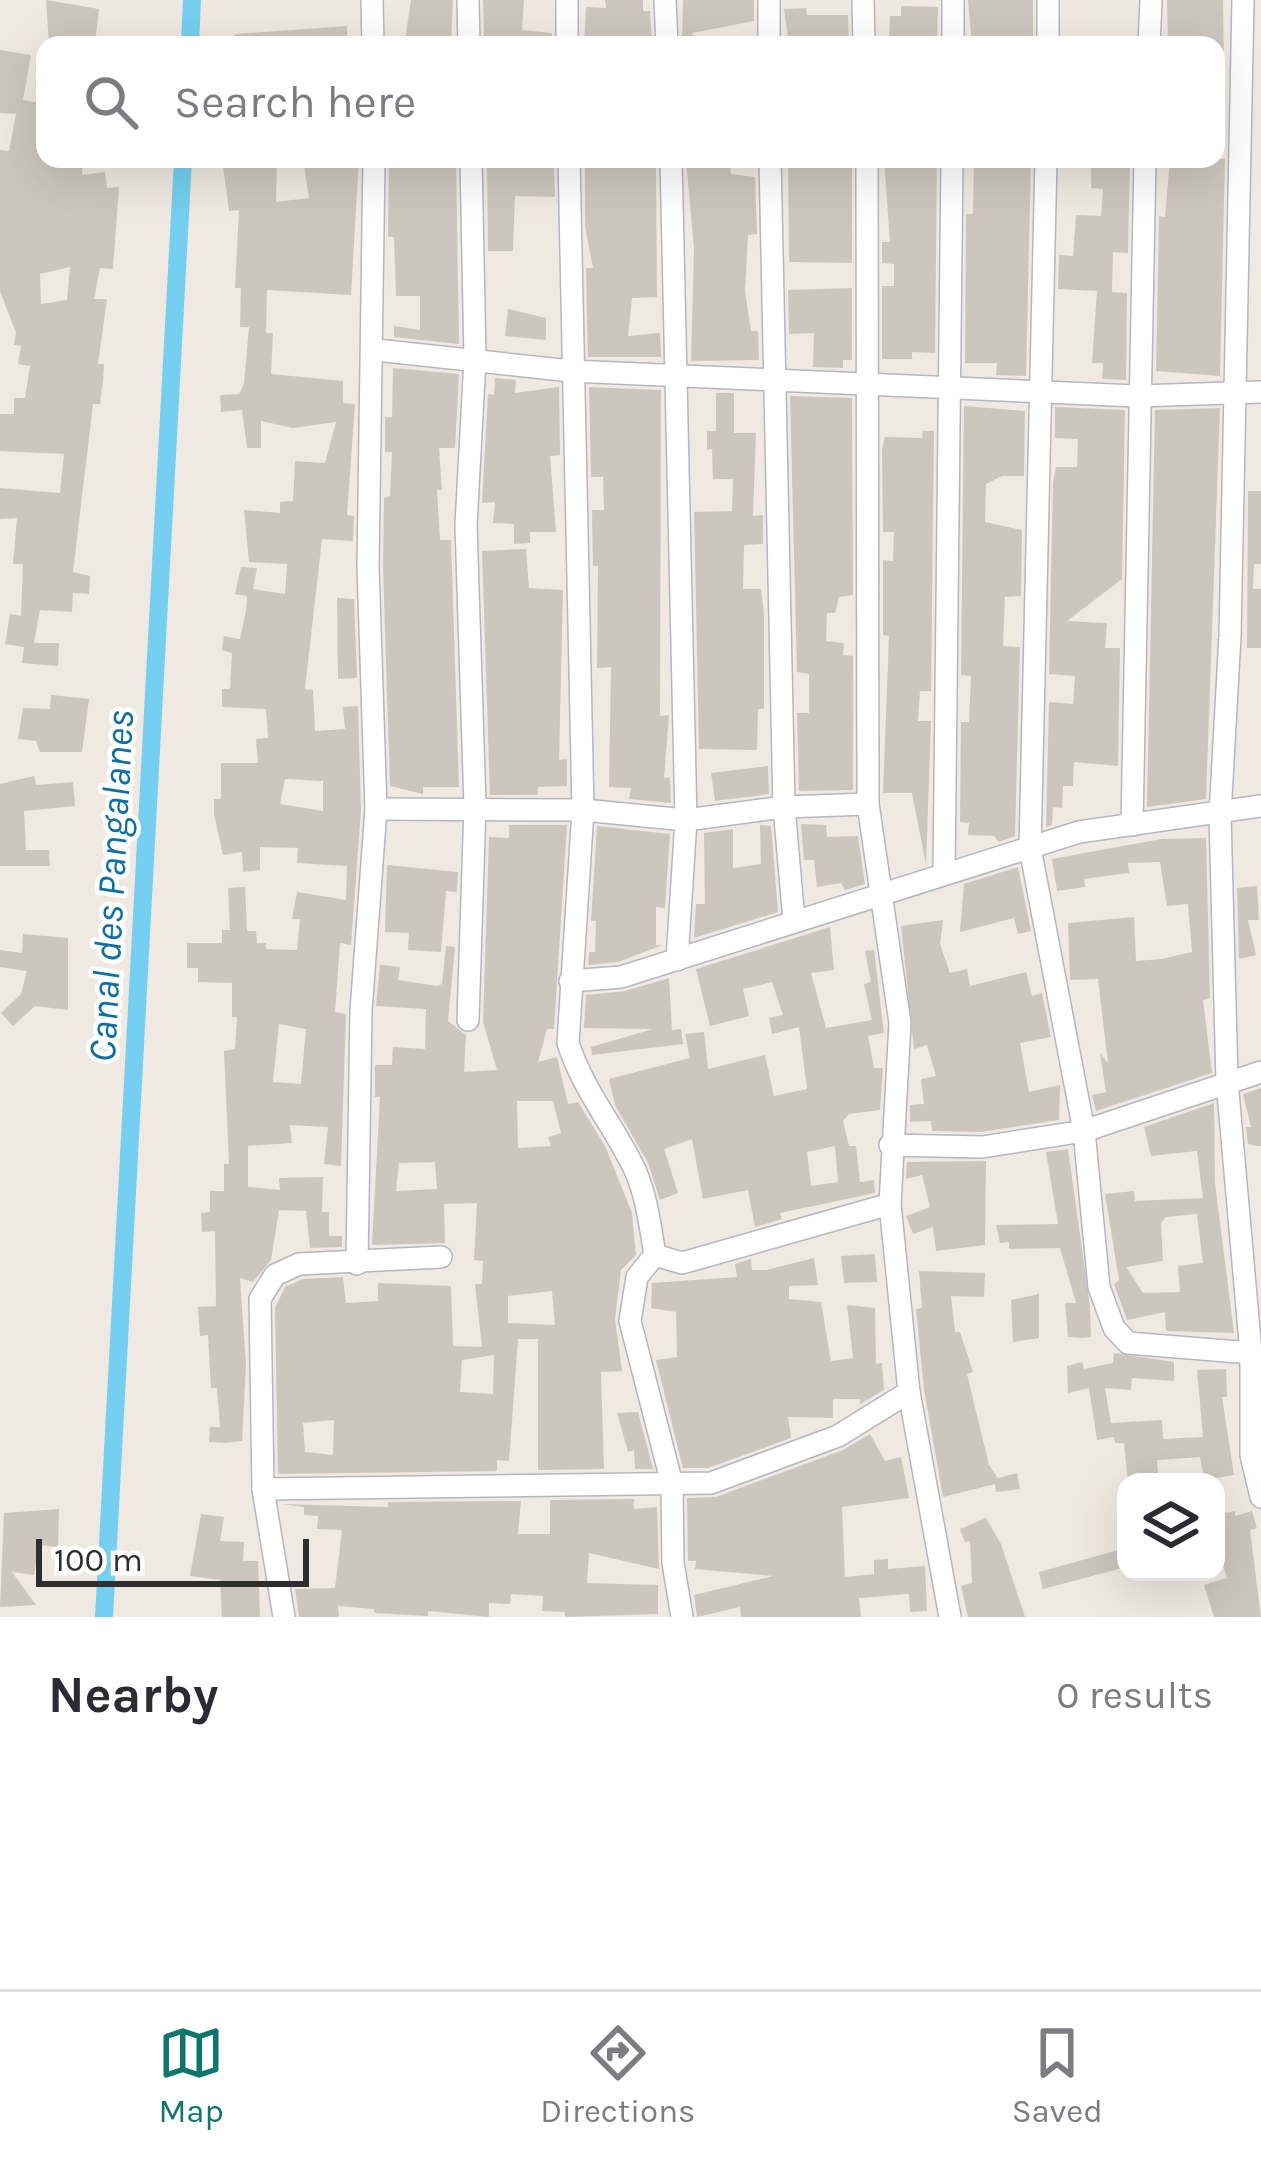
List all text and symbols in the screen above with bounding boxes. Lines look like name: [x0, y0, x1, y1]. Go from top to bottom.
search box: [36, 36, 1225, 168]
icon: search: [78, 69, 144, 135]
text: Search here: [174, 76, 416, 128]
water label: Canal des Pangalanes: [79, 709, 143, 1063]
map controls: [1117, 1473, 1225, 1581]
button: layers: [1117, 1473, 1225, 1581]
scale bar: [36, 1533, 309, 1586]
text: 100 m: [54, 1541, 143, 1579]
text: Nearby: [48, 1665, 218, 1725]
text: 0 results: [1056, 1672, 1213, 1718]
tab: Map: [158, 2020, 224, 2130]
tab: Directions: [540, 2020, 695, 2130]
tab: Saved: [1012, 2020, 1103, 2130]

